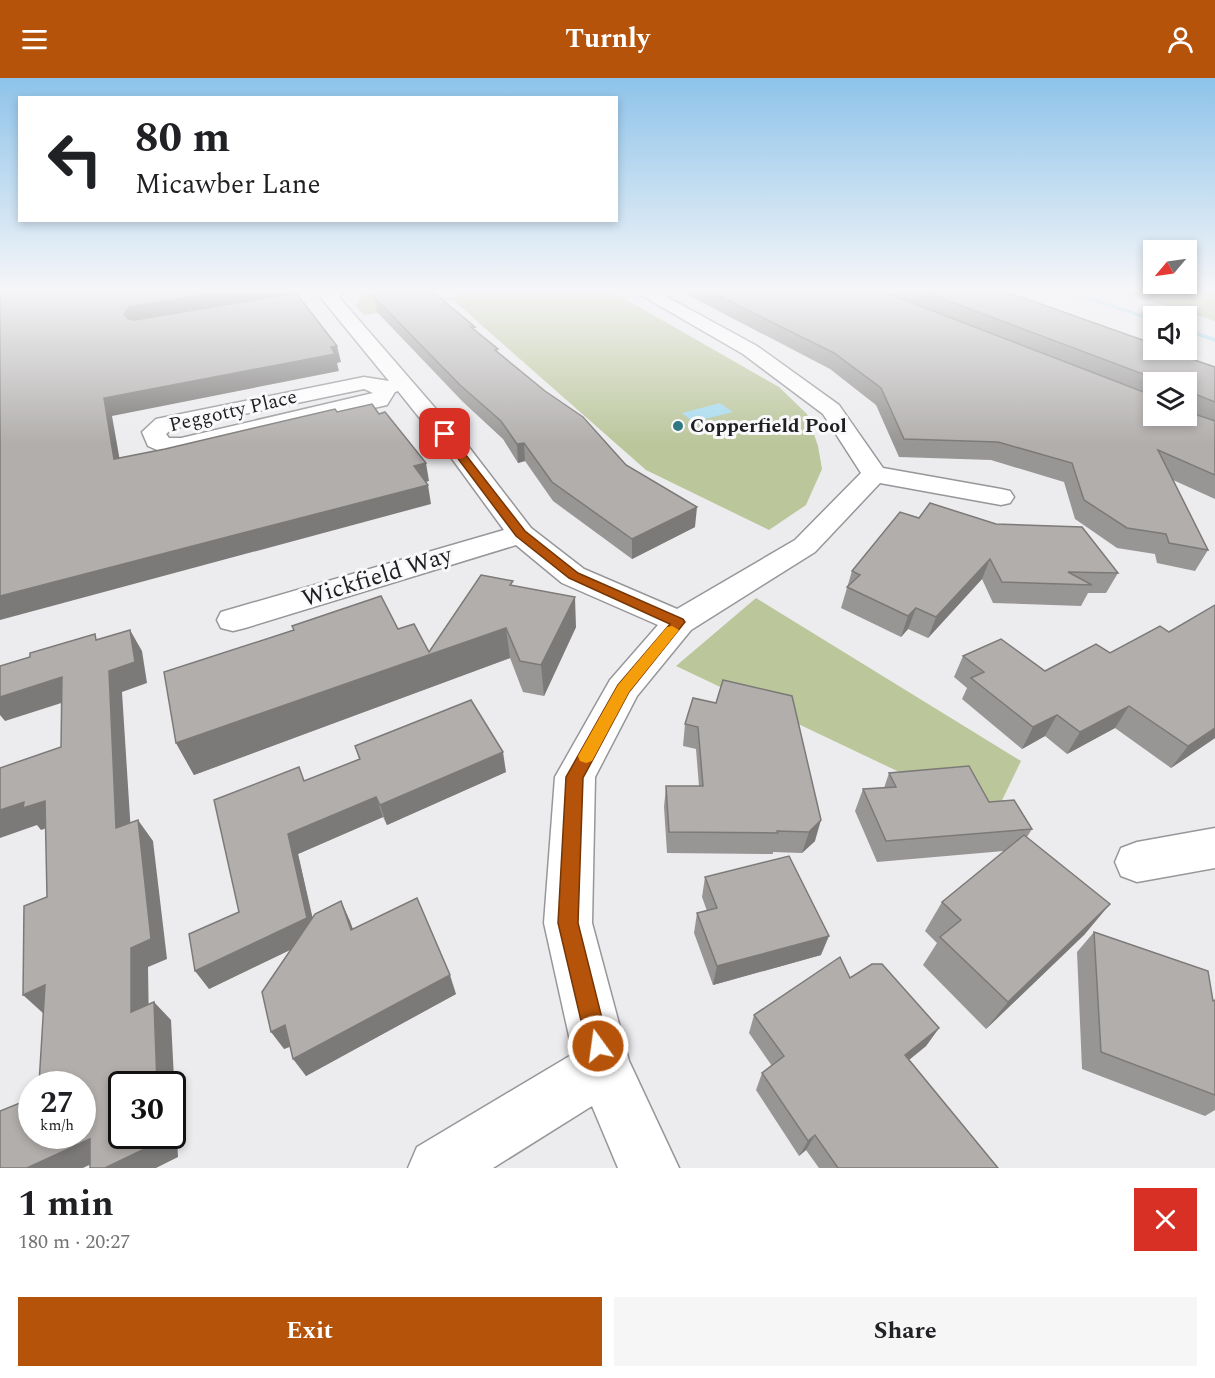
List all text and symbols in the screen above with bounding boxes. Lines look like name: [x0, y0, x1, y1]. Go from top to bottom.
text: Turnly: [565, 18, 650, 60]
icon: menu: [18, 23, 51, 56]
icon: person: [1164, 23, 1197, 56]
text: 80 m: [135, 107, 230, 170]
icon: left: [36, 120, 114, 198]
text: Micawber Lane: [135, 164, 321, 206]
north arrow: [1143, 240, 1197, 294]
map controls: [1143, 240, 1197, 426]
button: sound: [1143, 306, 1197, 360]
button: layers: [1143, 372, 1197, 426]
street label: Peggotty Place: [166, 382, 300, 440]
pin: [419, 408, 470, 459]
place label: Copperfield Pool: [690, 411, 847, 441]
icon: arrive: [428, 417, 461, 450]
marker: Copperfield Pool: [671, 419, 685, 433]
street label: Wickfield Way: [297, 537, 458, 617]
position arrow: [566, 1014, 630, 1078]
speed limit sign: 30: [108, 1071, 186, 1149]
text: 27: [40, 1080, 74, 1126]
text: km/h: [40, 1114, 74, 1137]
text: 1 min: [18, 1177, 114, 1232]
button: close: [1134, 1188, 1197, 1251]
text: 180 m · 20:27: [18, 1227, 130, 1257]
button: Exit: [18, 1297, 602, 1366]
button: Share: [614, 1297, 1197, 1366]

